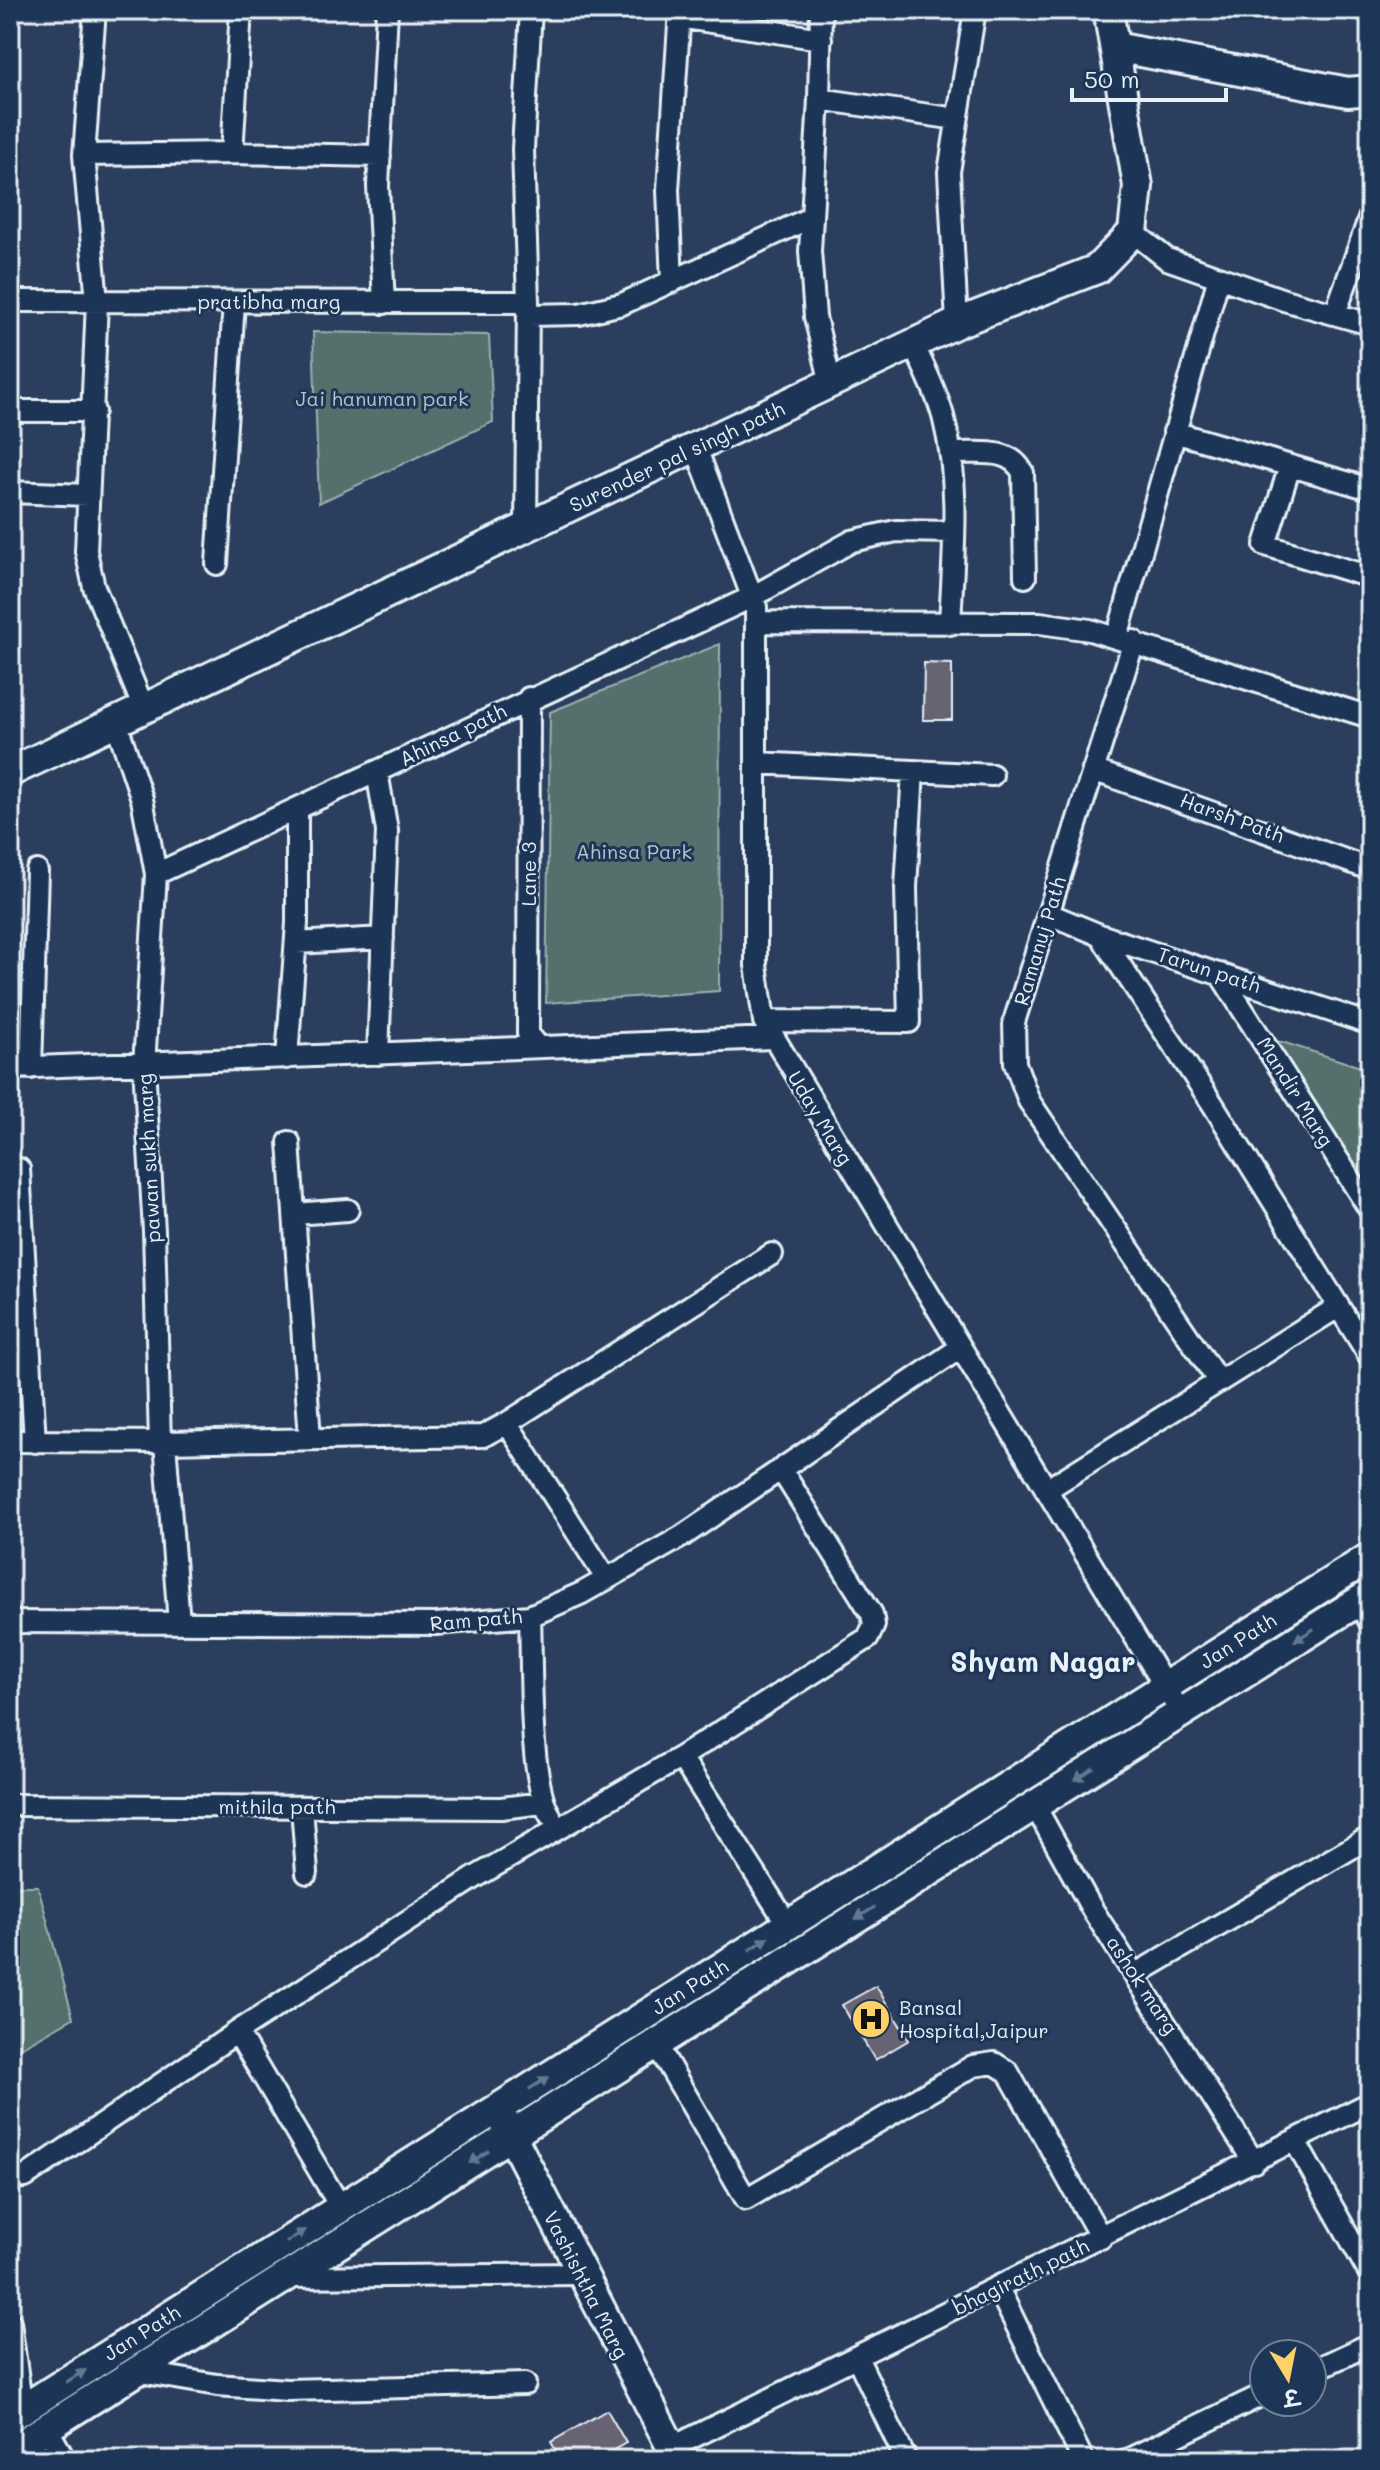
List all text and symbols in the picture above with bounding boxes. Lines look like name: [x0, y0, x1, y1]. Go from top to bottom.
scale bar: [1072, 52, 1226, 102]
text: 50 m: [1084, 63, 1140, 94]
street label: pratibha marg: [198, 288, 340, 314]
park label: Jai hanuman park: [295, 385, 469, 411]
street label: Surender pal singh path: [565, 395, 788, 517]
street label: Ahinsa path: [395, 697, 510, 771]
street label: Harsh Path: [1177, 786, 1288, 848]
park label: Ahinsa Park: [576, 838, 692, 864]
street label: Lane 3: [515, 842, 541, 906]
street label: Ramanuj Path: [1007, 873, 1071, 1008]
street label: Tarun path: [1154, 940, 1264, 998]
street label: Mandir Marg: [1252, 1032, 1340, 1151]
street label: Uday Marg: [783, 1066, 859, 1169]
street label: pawan sukh marg: [131, 1073, 165, 1243]
street label: Ram path: [429, 1602, 523, 1636]
street label: Jan Path: [1194, 1606, 1281, 1674]
one-way arrow: [1293, 1628, 1315, 1642]
district label: Shyam Nagar: [950, 1643, 1136, 1680]
one-way arrow: [1073, 1767, 1095, 1781]
street label: mithila path: [218, 1793, 336, 1819]
one-way arrow: [854, 1906, 875, 1921]
street label: ashok marg: [1101, 1930, 1184, 2039]
one-way arrow: [748, 1937, 770, 1951]
street label: Jan Path: [646, 1952, 733, 2020]
place label: Bansal Hospital,Jaipur: [899, 1994, 1048, 2043]
hospital icon: Bansal Hospital,Jaipur: [850, 1998, 892, 2040]
one-way arrow: [528, 2076, 550, 2090]
one-way arrow: [468, 2149, 490, 2163]
street label: Vashishtha Marg: [538, 2206, 635, 2363]
one-way arrow: [285, 2230, 307, 2244]
street label: bhagirath path: [948, 2232, 1093, 2320]
street label: Jan Path: [98, 2298, 185, 2366]
north arrow: [1248, 2338, 1328, 2418]
one-way arrow: [65, 2369, 87, 2383]
text: उ: [1280, 2382, 1303, 2414]

